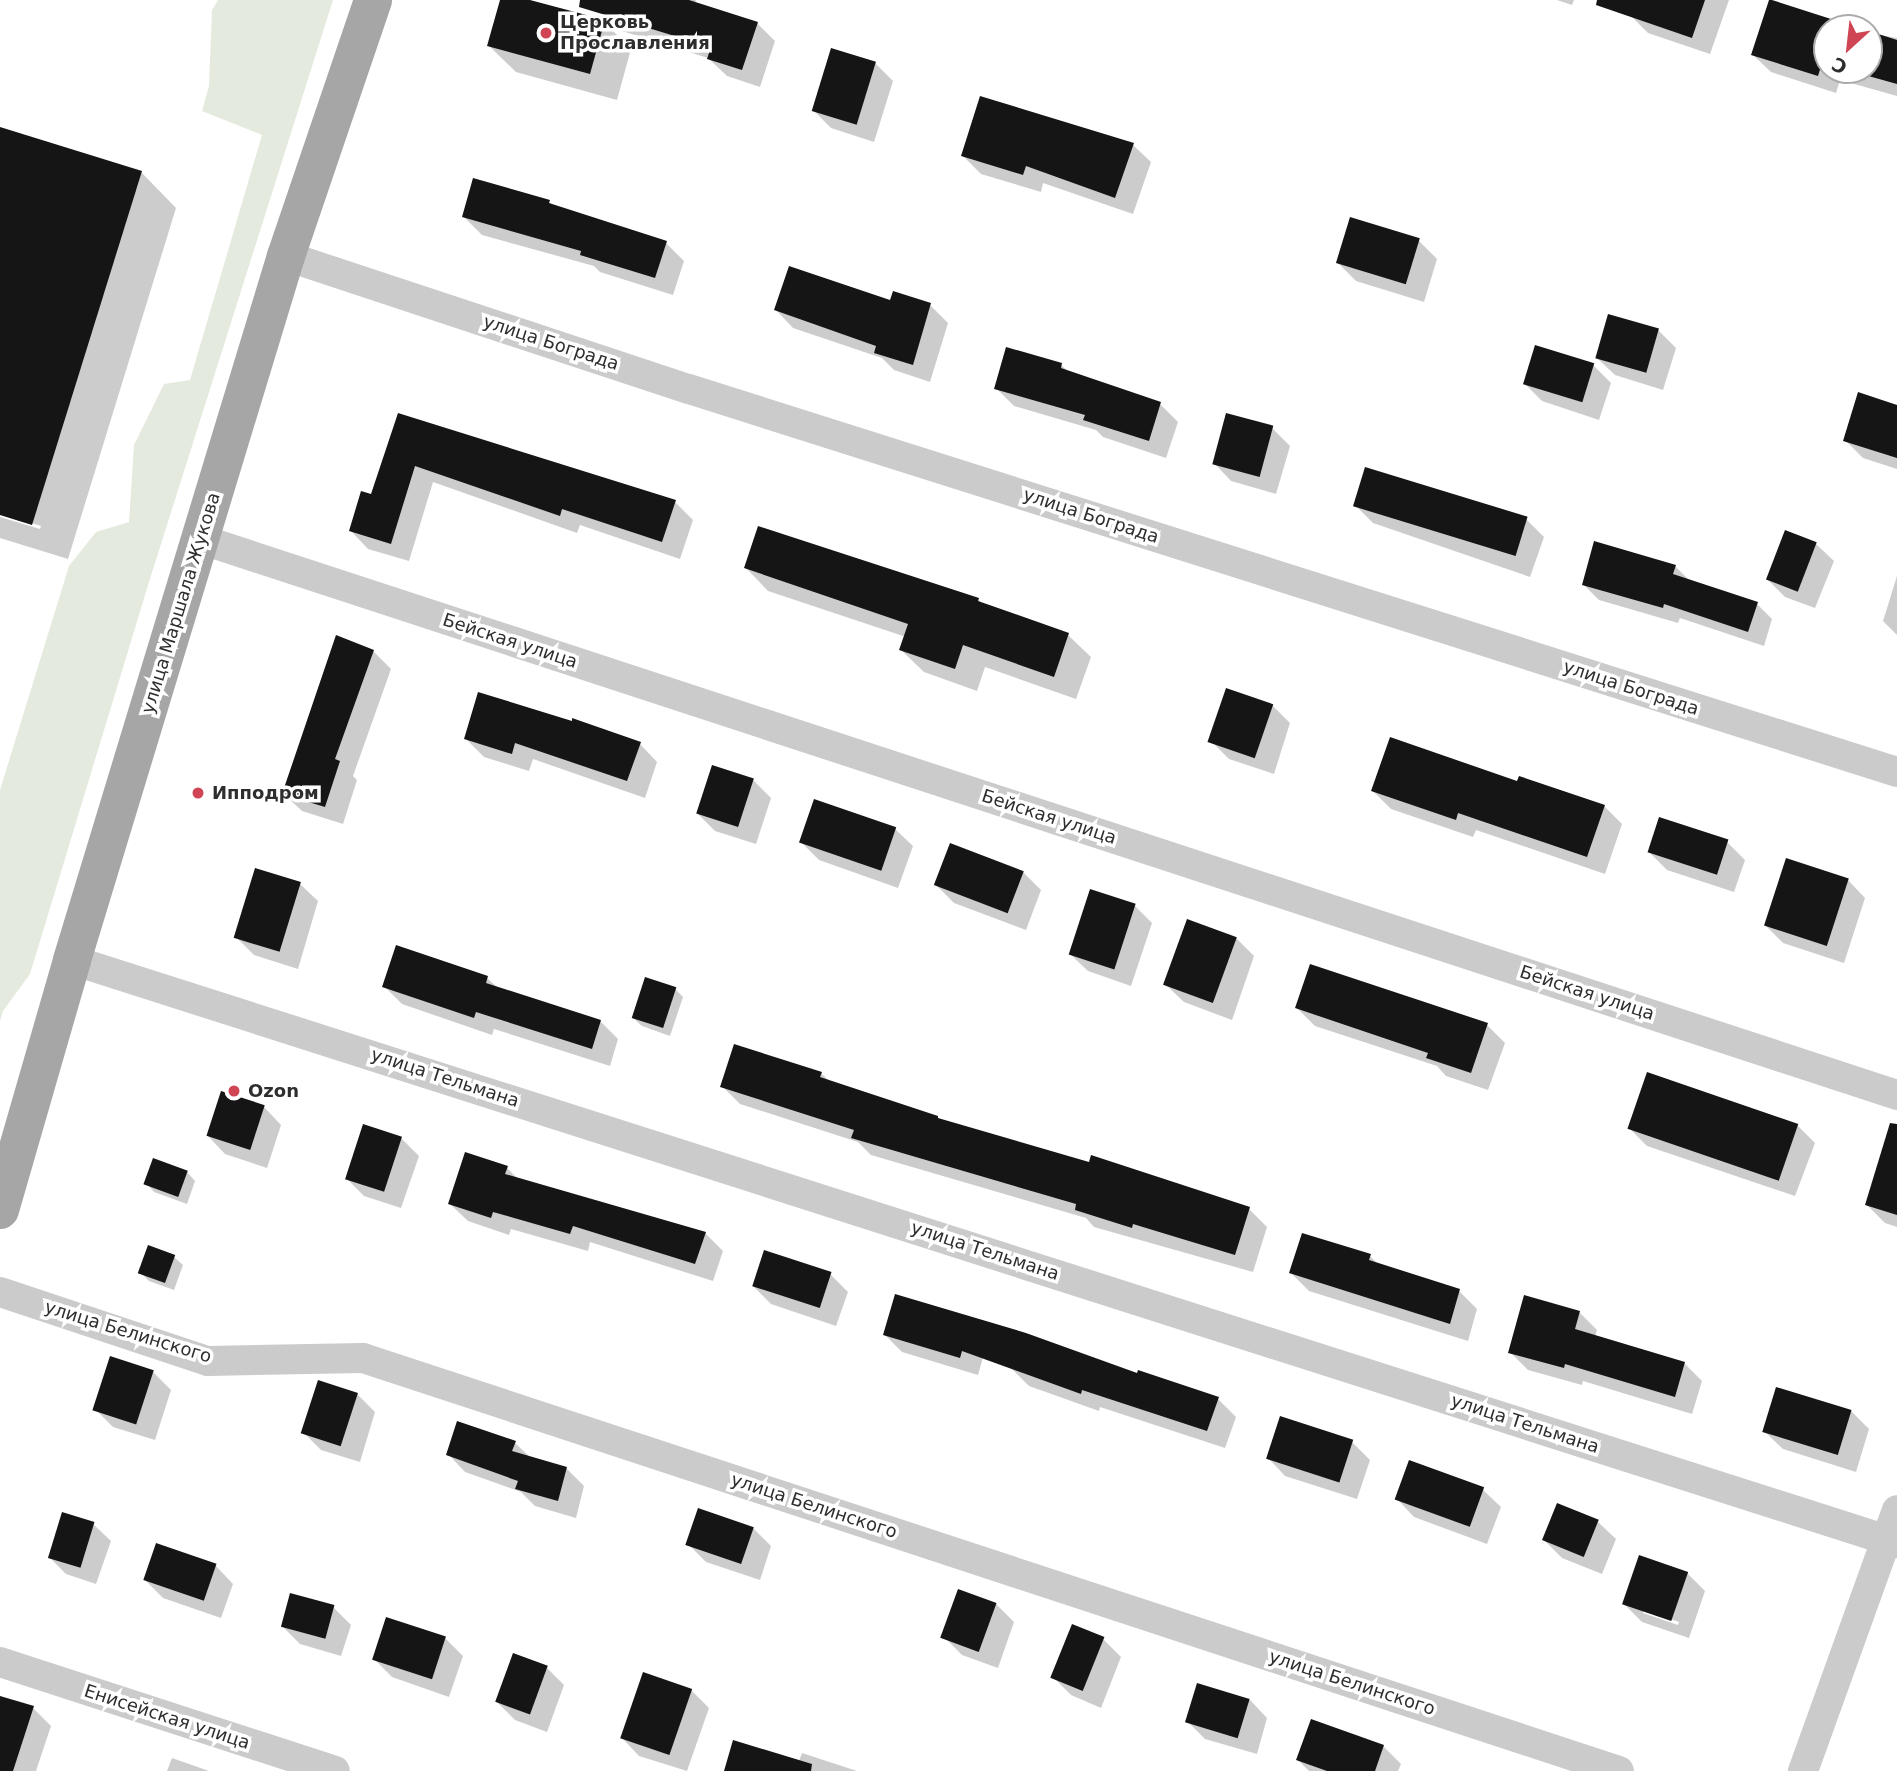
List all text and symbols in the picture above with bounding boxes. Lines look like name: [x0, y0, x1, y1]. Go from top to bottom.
place label: Церковь Прославления: [560, 12, 710, 54]
north arrow: [1813, 14, 1883, 84]
marker: Церковь Прославления: [538, 25, 554, 41]
text: С: [1828, 53, 1851, 79]
street label: улица Бограда: [480, 311, 622, 375]
street label: улица Бограда: [1020, 484, 1162, 548]
street label: улица Маршала Жукова: [137, 490, 225, 716]
street label: Бейская улица: [440, 609, 580, 673]
street label: улица Бограда: [1560, 656, 1702, 720]
place label: Ипподром: [212, 782, 319, 804]
marker: Ипподром: [190, 785, 206, 801]
street label: Бейская улица: [979, 785, 1119, 849]
street label: Бейская улица: [1517, 961, 1657, 1025]
street label: улица Тельмана: [368, 1044, 522, 1112]
place label: Ozon: [248, 1080, 299, 1102]
marker: Ozon: [226, 1083, 242, 1099]
street label: улица Тельмана: [908, 1217, 1062, 1285]
street label: улица Белинского: [42, 1296, 214, 1368]
street label: улица Тельмана: [1448, 1390, 1602, 1458]
street label: улица Белинского: [728, 1469, 900, 1543]
street label: улица Белинского: [1266, 1646, 1438, 1720]
street label: Енисейская улица: [81, 1680, 253, 1754]

